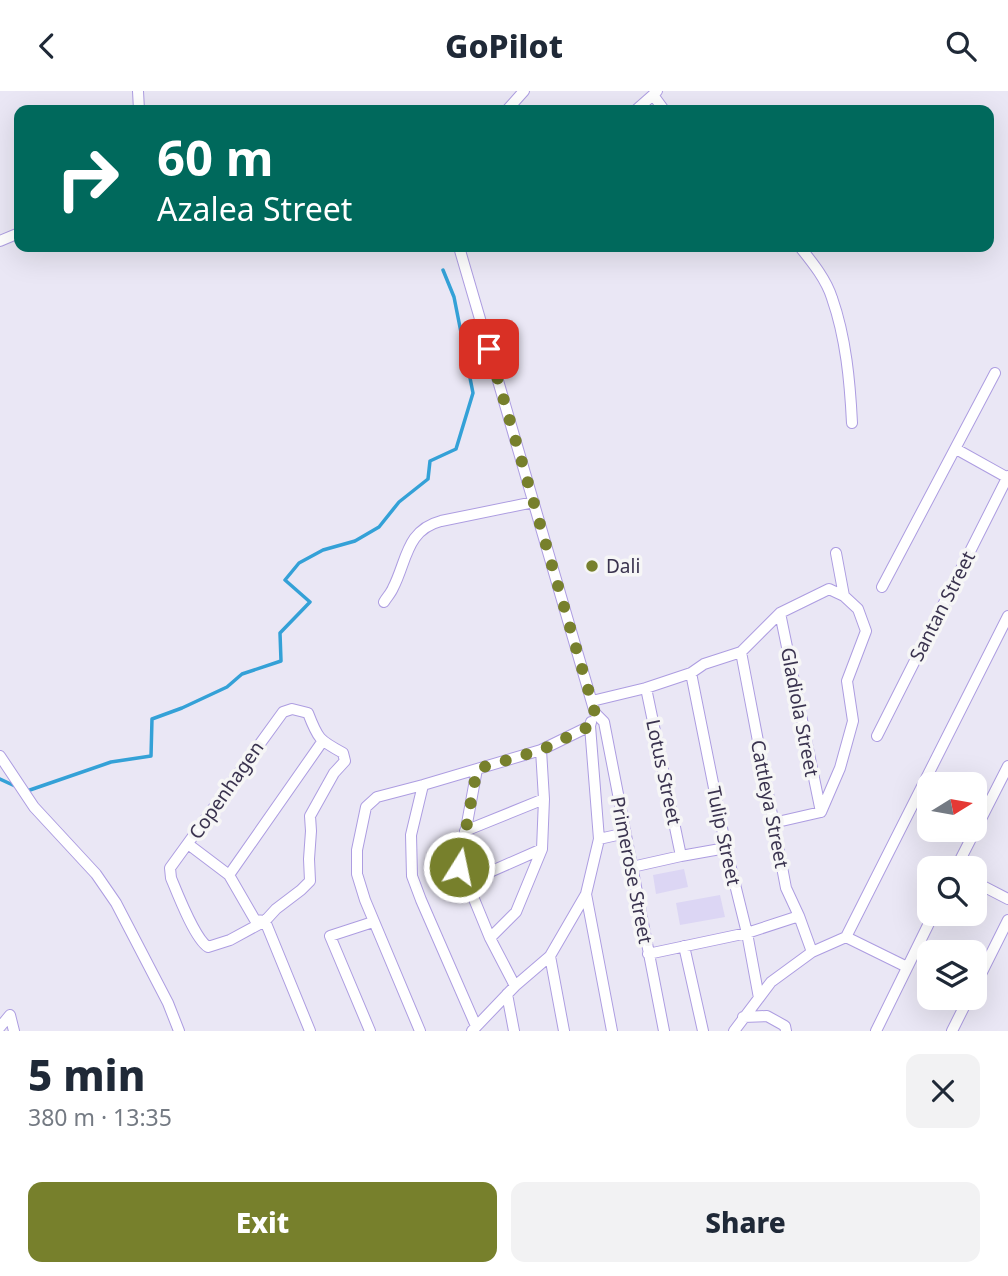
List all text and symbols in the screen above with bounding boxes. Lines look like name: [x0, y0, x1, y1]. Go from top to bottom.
text: GoPilot: [445, 24, 563, 67]
icon: back: [28, 27, 66, 65]
icon: search: [942, 27, 980, 65]
text: 60 m: [157, 124, 274, 190]
icon: right: [42, 133, 133, 224]
text: Azalea Street: [157, 187, 352, 230]
pin: [459, 319, 519, 379]
icon: arrive: [470, 330, 508, 368]
street label: Santan Street: [903, 546, 981, 665]
place label: Dali: [606, 553, 640, 579]
marker: Dali: [584, 558, 600, 574]
street label: Gladiola Street: [775, 645, 825, 779]
street label: Lotus Street: [640, 717, 688, 827]
street label: Copenhagen: [183, 736, 269, 844]
street label: Cattleya Street: [745, 738, 795, 870]
north arrow: [917, 772, 987, 842]
map controls: [917, 772, 987, 1010]
street label: Tulip Street: [701, 784, 747, 888]
street label: Primerose Street: [605, 794, 659, 946]
position arrow: [422, 830, 496, 904]
button: search: [917, 856, 987, 926]
button: layers: [917, 940, 987, 1010]
text: 5 min: [28, 1046, 145, 1103]
button: close: [906, 1054, 980, 1128]
text: 380 m · 13:35: [28, 1101, 172, 1133]
button: Exit: [28, 1182, 497, 1262]
button: Share: [511, 1182, 980, 1262]

